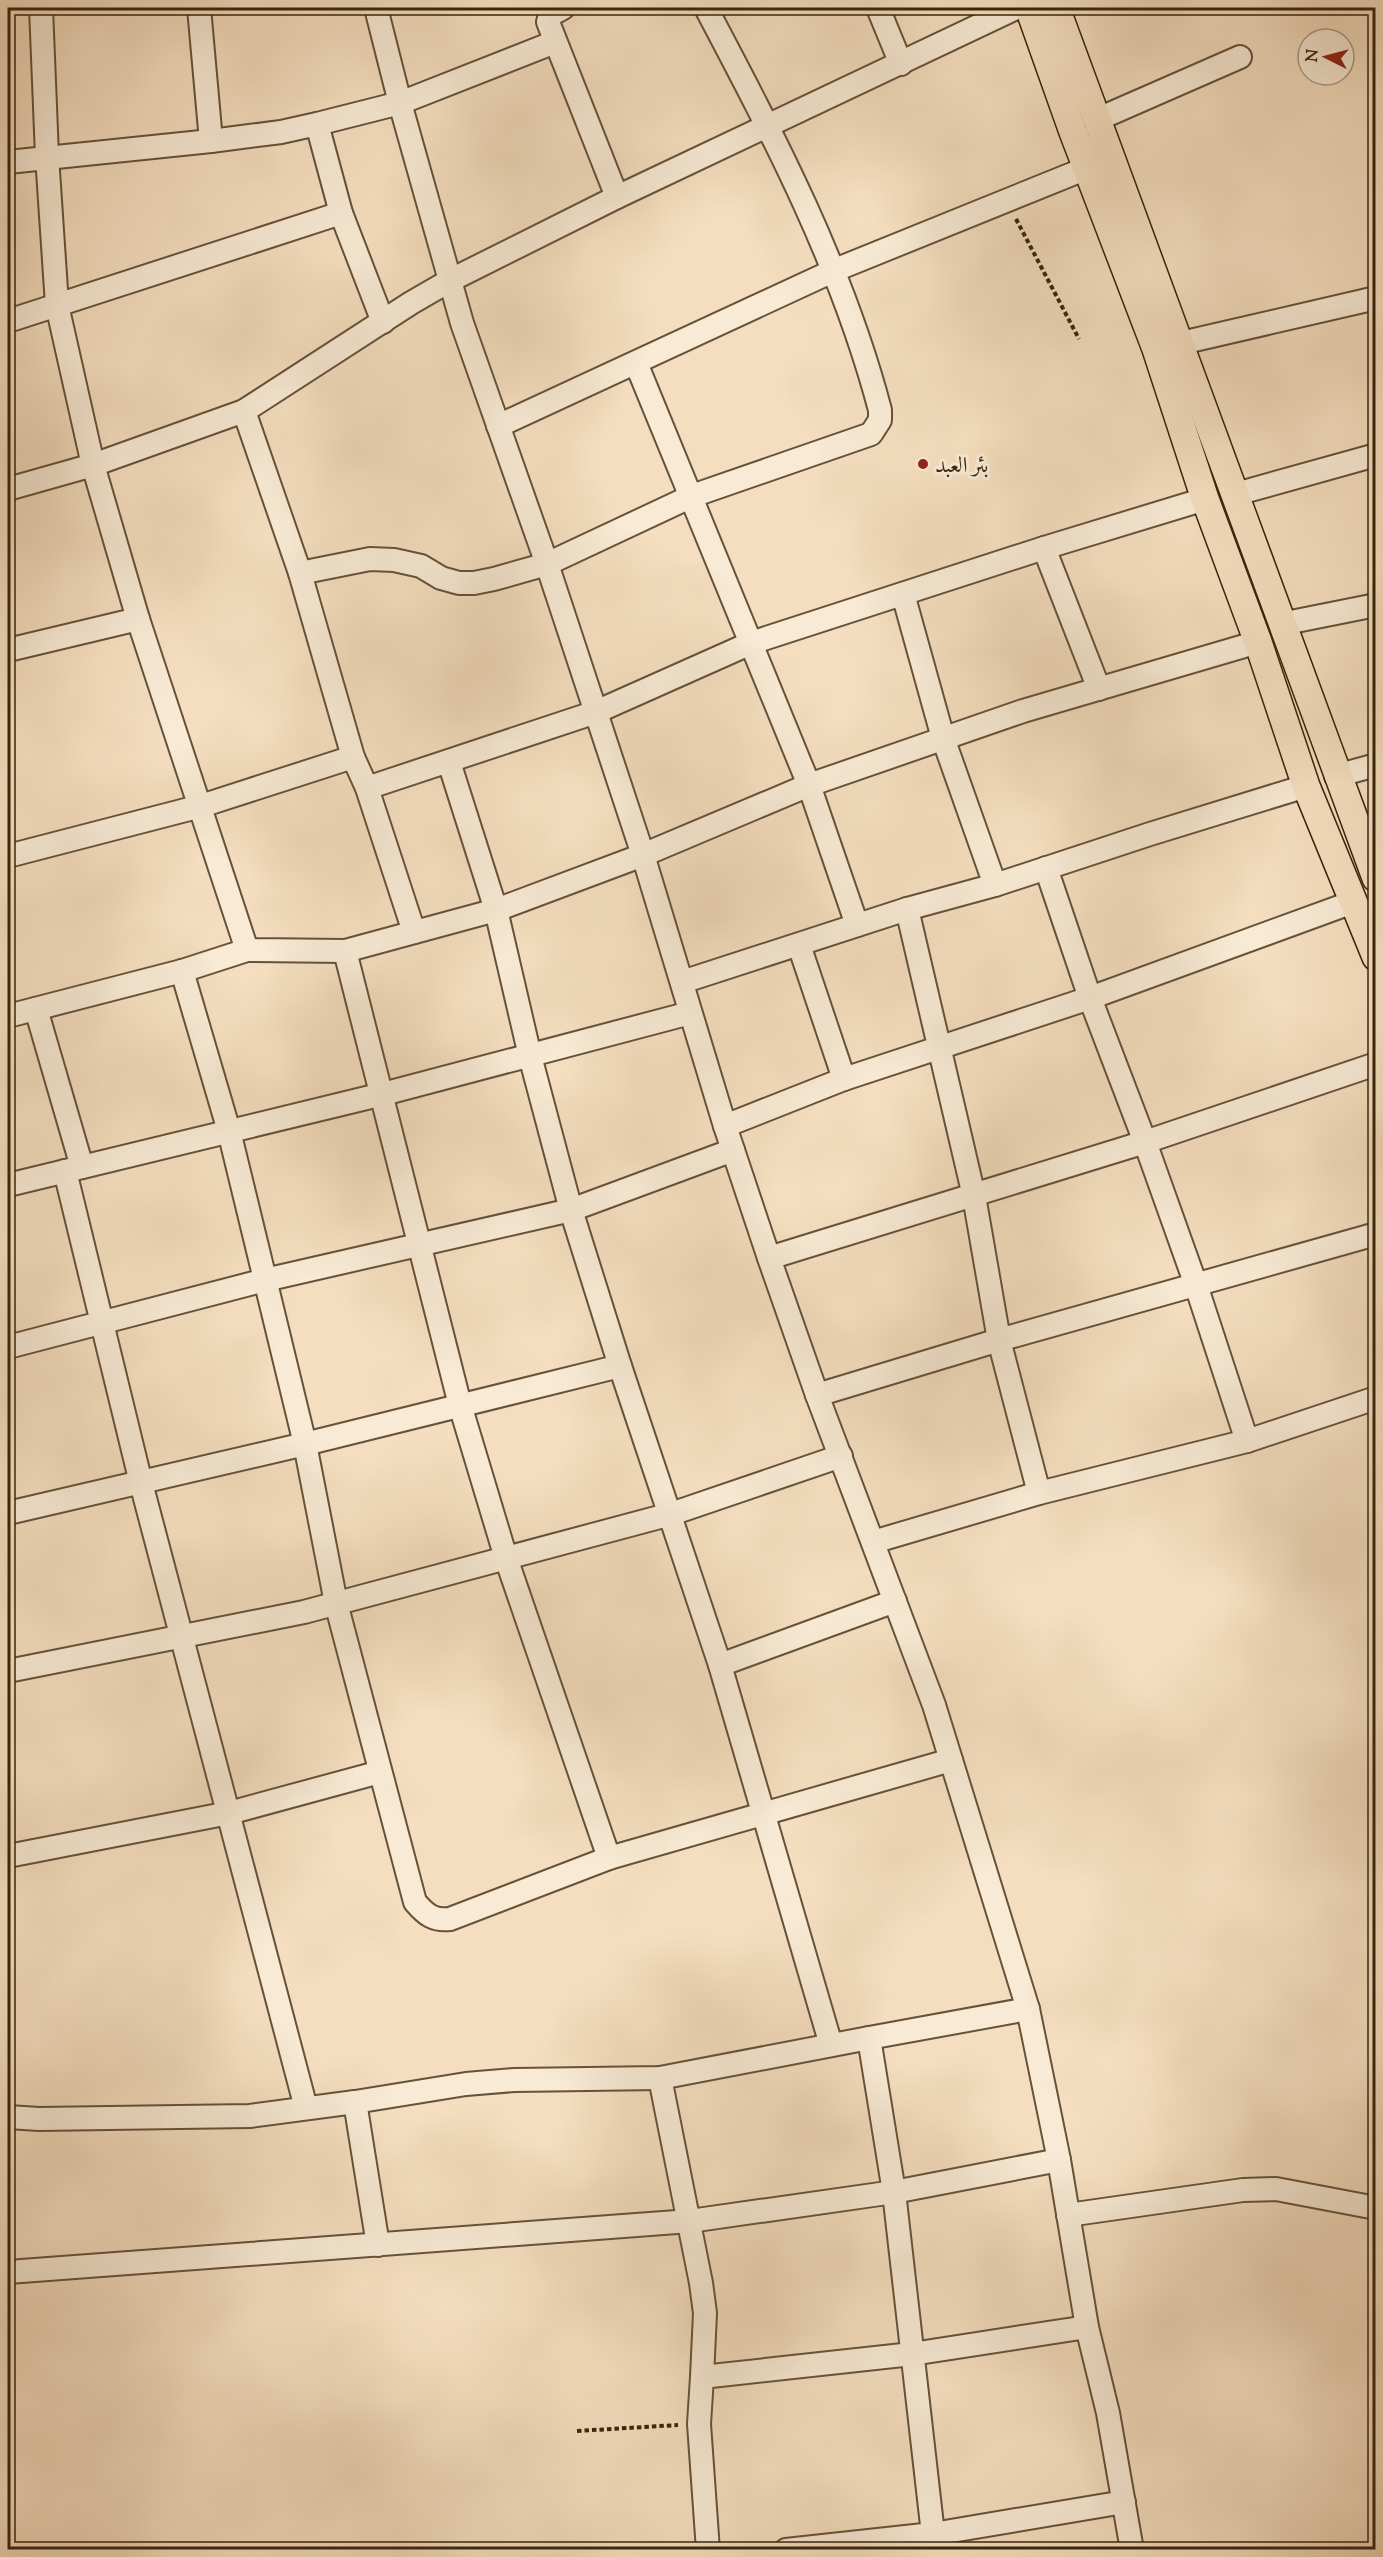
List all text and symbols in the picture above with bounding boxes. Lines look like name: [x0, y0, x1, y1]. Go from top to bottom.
north arrow: [1296, 27, 1356, 87]
text: N: [1301, 48, 1326, 63]
place label: بئر العبد: [935, 451, 988, 483]
marker: بئر العبد: [916, 457, 930, 471]

